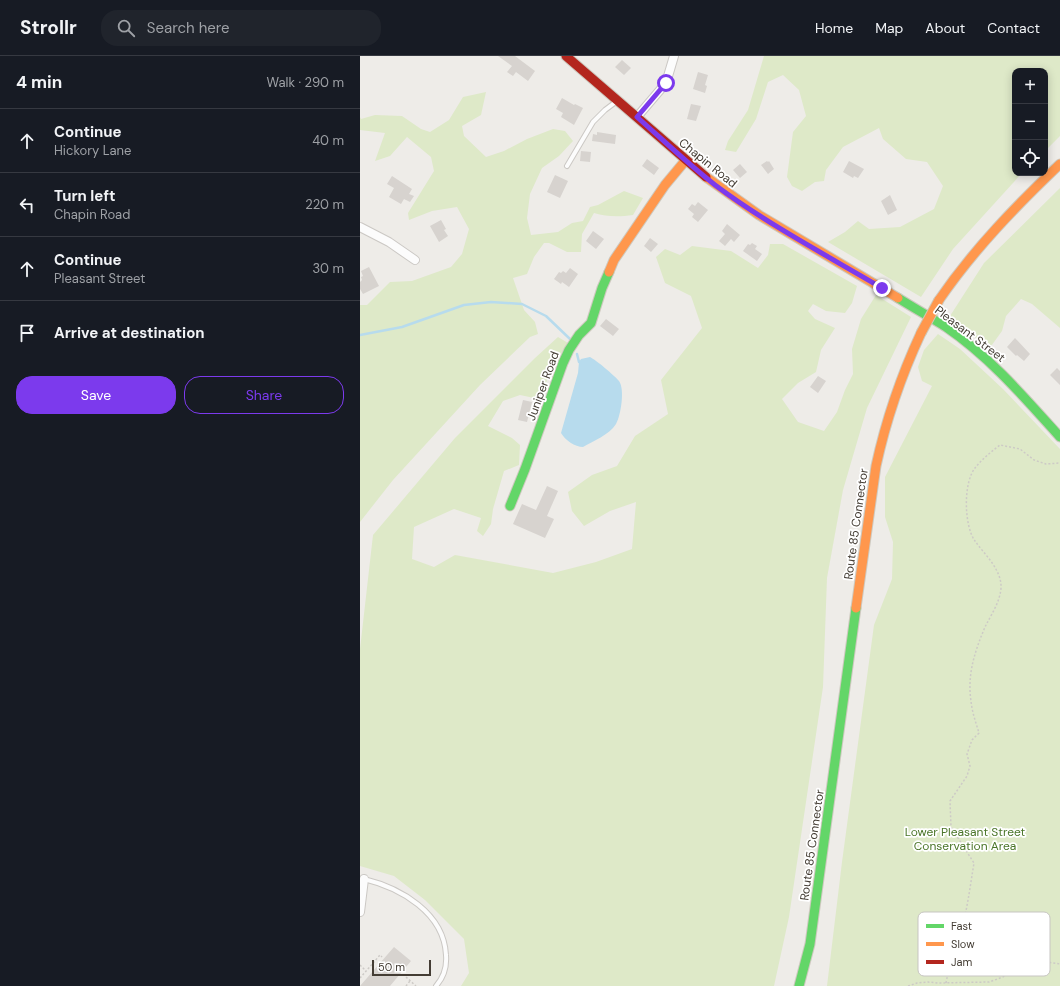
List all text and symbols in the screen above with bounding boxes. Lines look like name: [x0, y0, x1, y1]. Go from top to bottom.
search box: [101, 10, 381, 46]
text: Strollr: [20, 15, 77, 40]
icon: search: [115, 17, 137, 39]
text: Search here: [147, 18, 230, 38]
text: Home: [815, 19, 853, 37]
text: Map: [875, 19, 903, 37]
text: About: [925, 19, 965, 37]
text: Contact: [987, 19, 1040, 37]
map controls: [1012, 68, 1048, 176]
button: +: [1012, 68, 1048, 104]
text: 4 min: [16, 71, 62, 93]
text: Walk · 290 m: [267, 74, 344, 91]
route start: [657, 74, 675, 92]
button: −: [1012, 104, 1048, 140]
text: Continue: [54, 122, 122, 142]
icon: ahead: [16, 130, 38, 152]
text: 40 m: [312, 132, 344, 149]
street label: Chapin Road: [676, 135, 740, 191]
button: locate: [1012, 140, 1048, 176]
text: Hickory Lane: [54, 142, 131, 159]
text: Turn left: [54, 186, 115, 206]
icon: left: [16, 194, 38, 216]
text: 220 m: [305, 196, 344, 213]
text: Chapin Road: [54, 206, 130, 223]
text: Continue: [54, 250, 122, 270]
icon: ahead: [16, 258, 38, 280]
text: 30 m: [312, 260, 344, 277]
text: Pleasant Street: [54, 270, 145, 287]
route end: [873, 279, 891, 297]
street label: Pleasant Street: [932, 302, 1009, 366]
icon: arrive: [16, 322, 38, 344]
text: Arrive at destination: [54, 323, 205, 343]
street label: Juniper Road: [523, 349, 563, 423]
button: Save: [16, 376, 176, 414]
button: Share: [184, 376, 344, 414]
street label: Route 85 Connector: [840, 467, 872, 581]
street label: Route 85 Connector: [796, 788, 828, 902]
park label: Lower Pleasant Street Conservation Area: [905, 824, 1026, 854]
legend: [918, 912, 1050, 976]
text: Fast: [951, 919, 972, 933]
text: Slow: [951, 937, 975, 951]
text: Jam: [951, 955, 972, 969]
scale bar: [372, 958, 431, 977]
text: 50 m: [378, 960, 405, 974]

